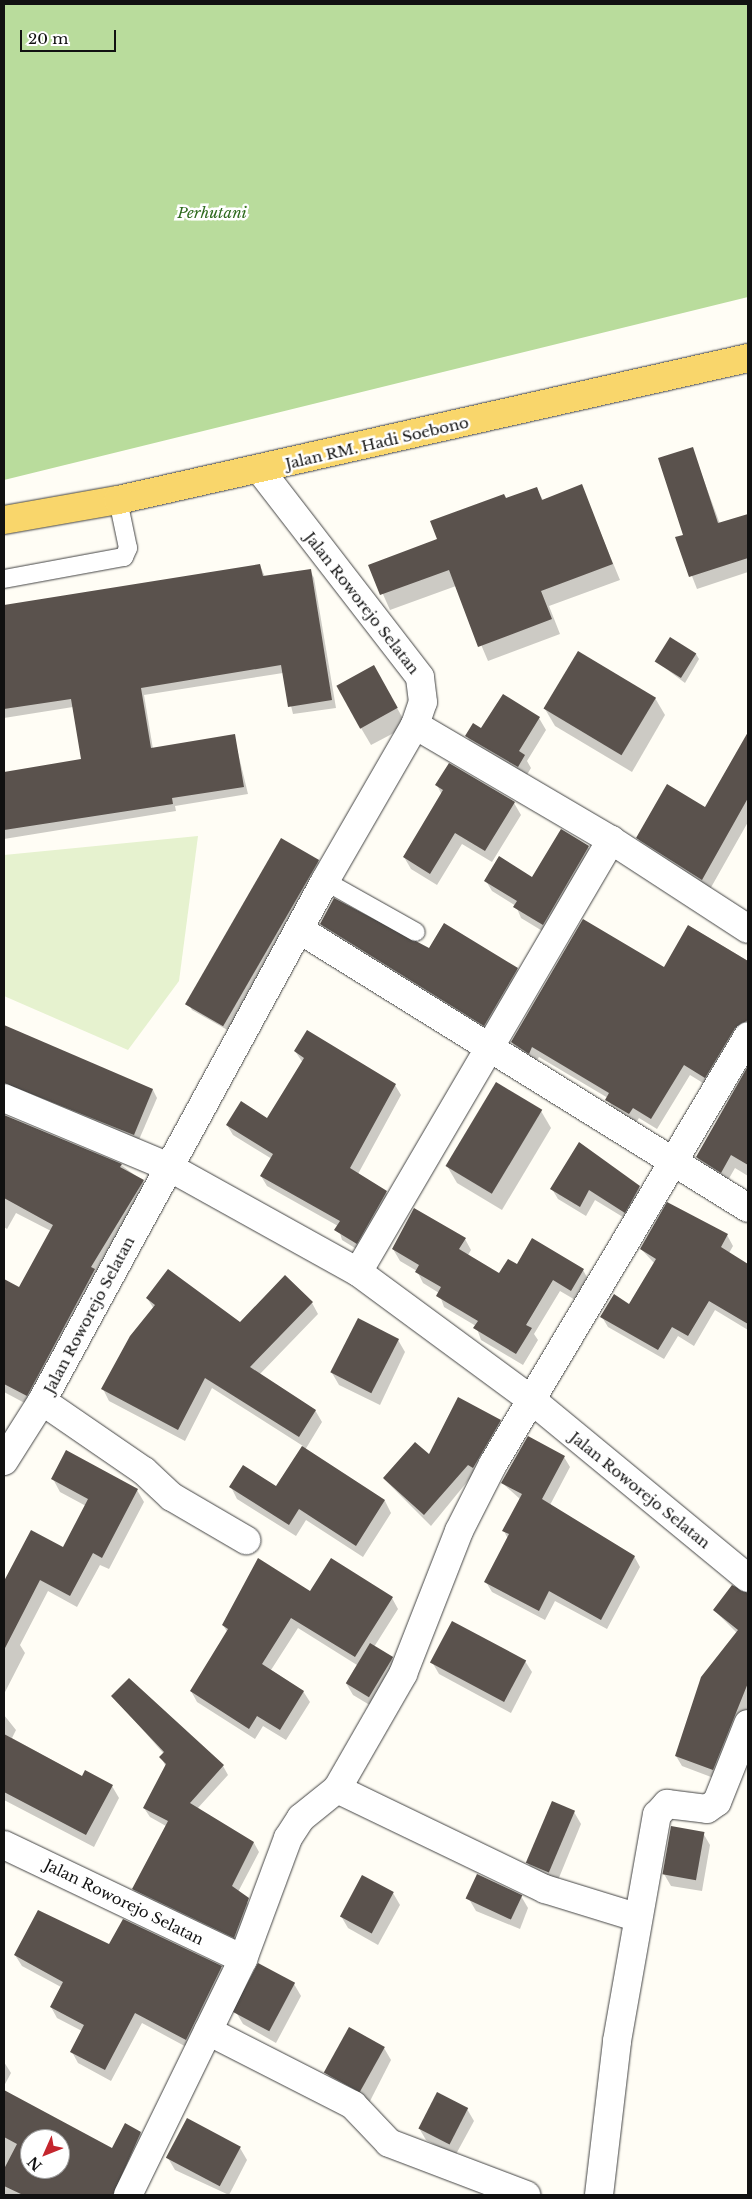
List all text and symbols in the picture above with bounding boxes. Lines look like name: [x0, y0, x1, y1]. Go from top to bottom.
scale bar: [22, 20, 119, 52]
text: 20 m: [28, 29, 68, 48]
park label: Perhutani: [177, 204, 247, 222]
street label: Jalan RM. Hadi Soebono: [284, 413, 470, 473]
street label: Jalan Roworejo Selatan: [301, 528, 423, 678]
street label: Jalan Roworejo Selatan: [40, 1233, 138, 1397]
street label: Jalan Roworejo Selatan: [566, 1428, 714, 1552]
street label: Jalan Roworejo Selatan: [41, 1856, 207, 1948]
north arrow: [20, 2129, 70, 2179]
text: N: [24, 2153, 46, 2175]

